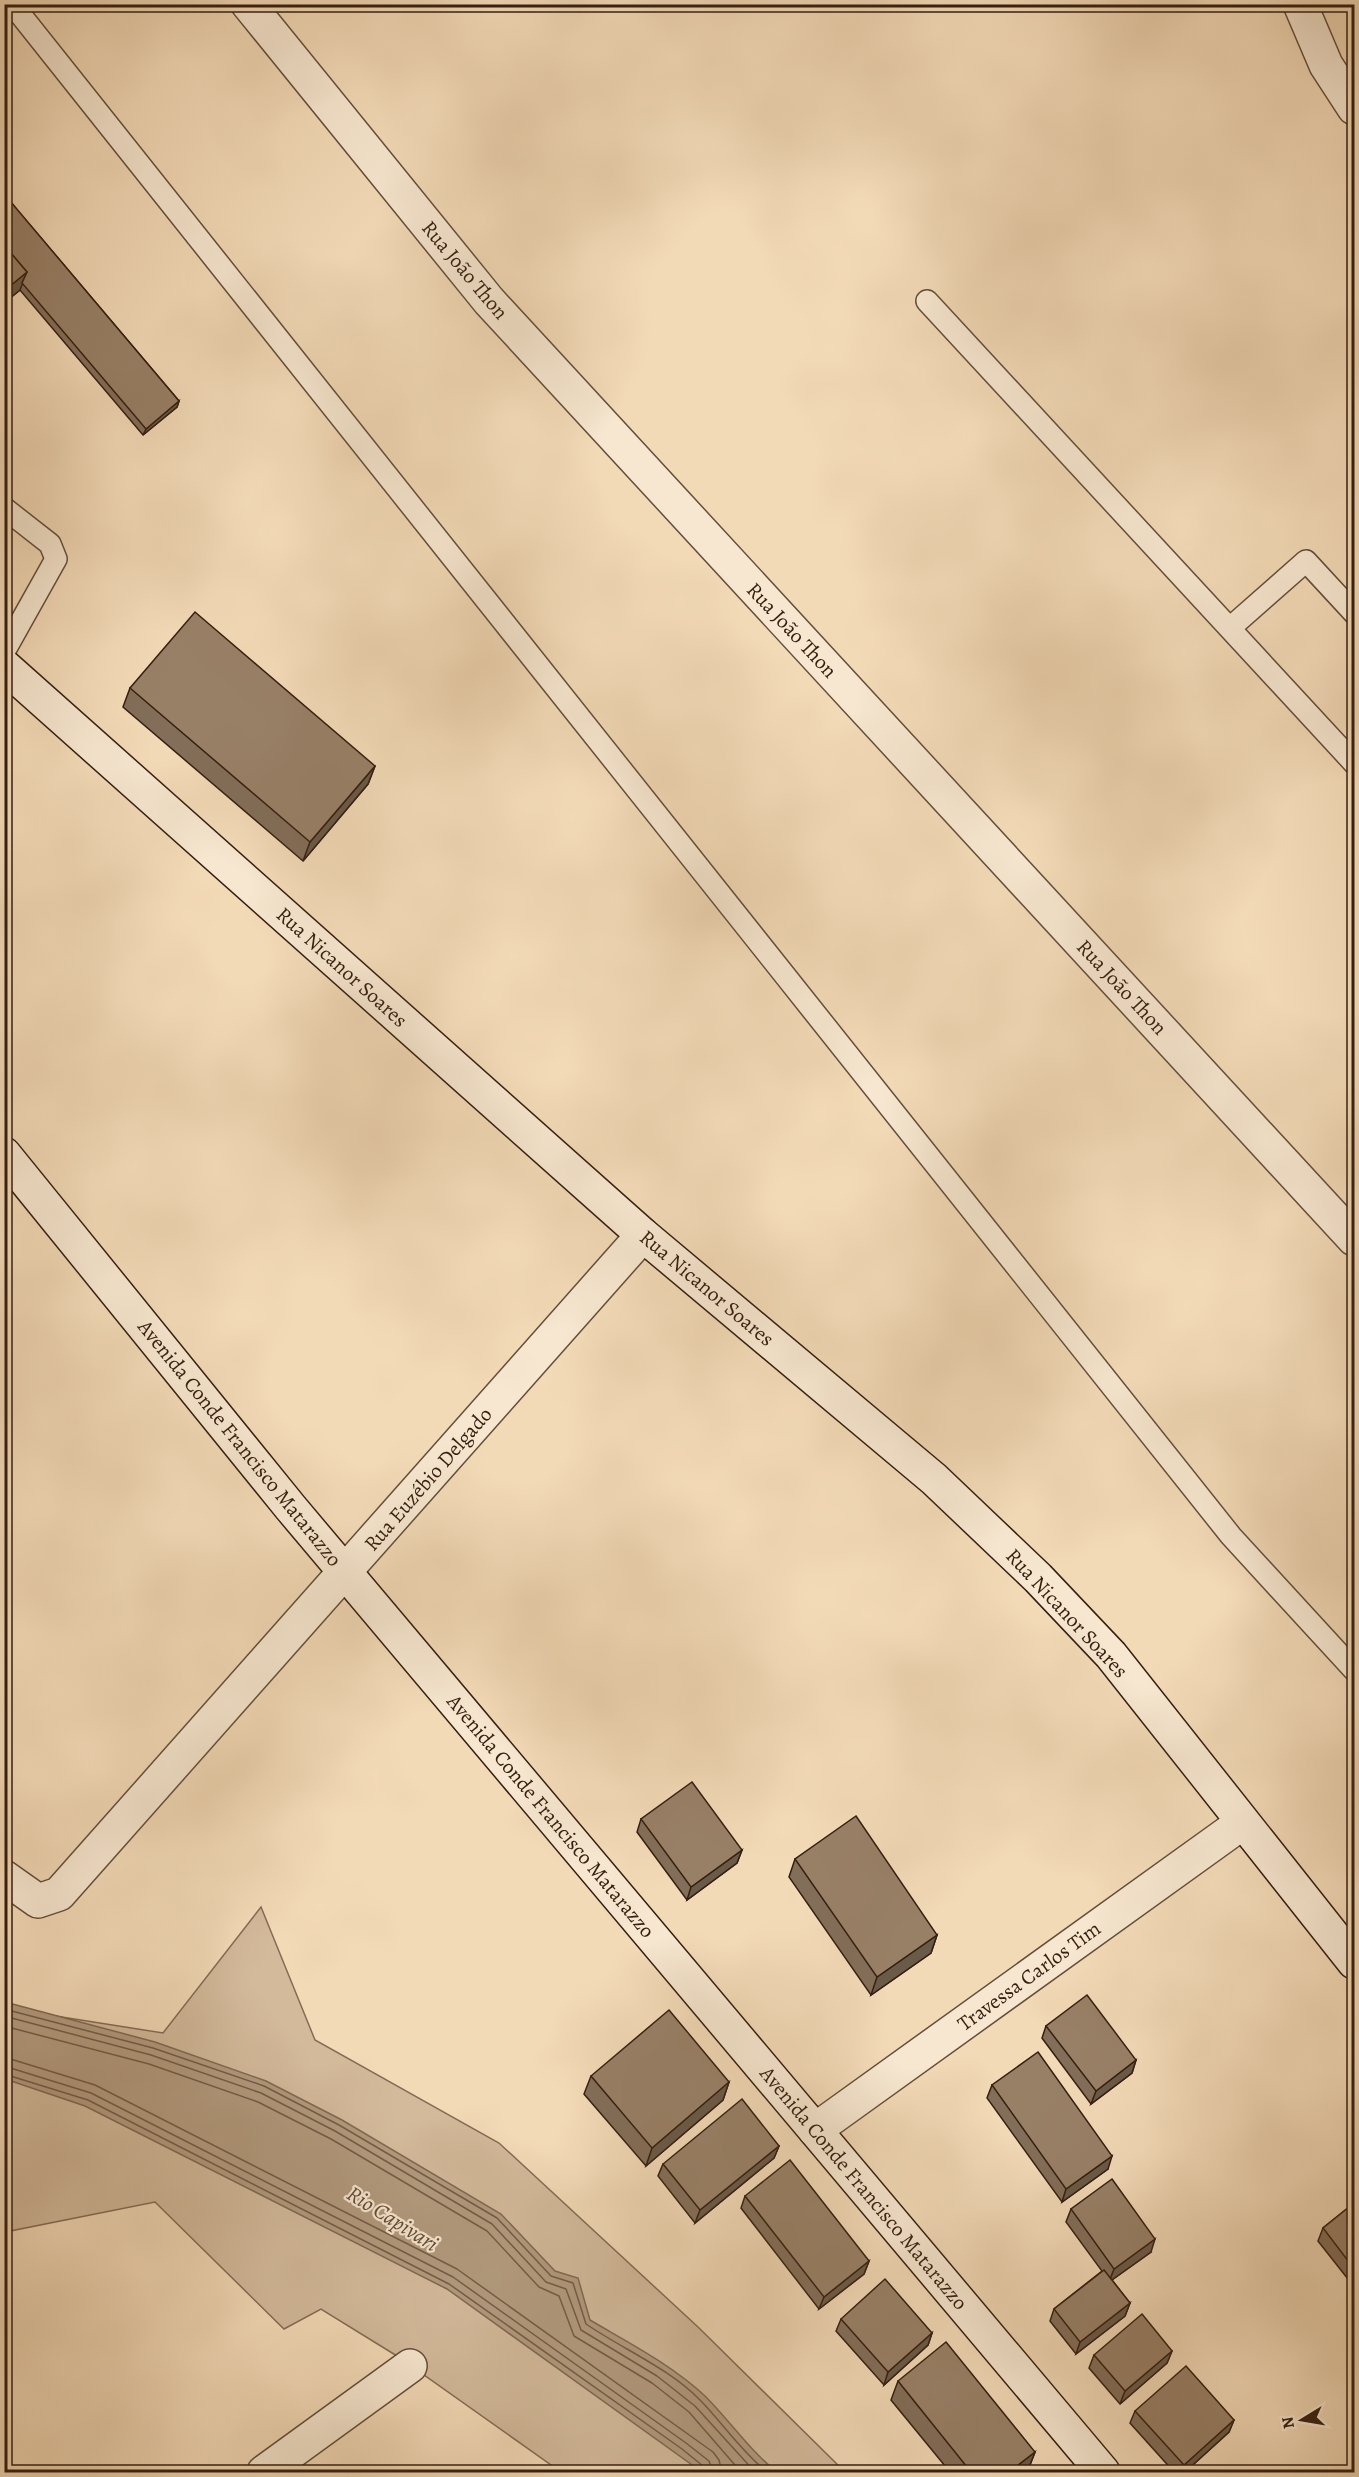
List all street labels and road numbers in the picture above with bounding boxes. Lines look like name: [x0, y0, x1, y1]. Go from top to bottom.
street label: Rua João Thon: [415, 215, 515, 325]
street label: Rua João Thon: [740, 576, 844, 684]
street label: Rua Nicanor Soares: [270, 901, 414, 1033]
street label: Rua João Thon: [1070, 933, 1174, 1041]
street label: Rua Nicanor Soares: [634, 1223, 780, 1353]
street label: Avenida Conde Francisco Matarazzo: [131, 1313, 348, 1572]
street label: Rua Euzébio Delgado: [358, 1401, 498, 1557]
street label: Rua Nicanor Soares: [1000, 1542, 1134, 1684]
street label: Avenida Conde Francisco Matarazzo: [440, 1688, 661, 1944]
street label: Travessa Carlos Tim: [952, 1915, 1106, 2037]
street label: Avenida Conde Francisco Matarazzo: [753, 2060, 974, 2316]

